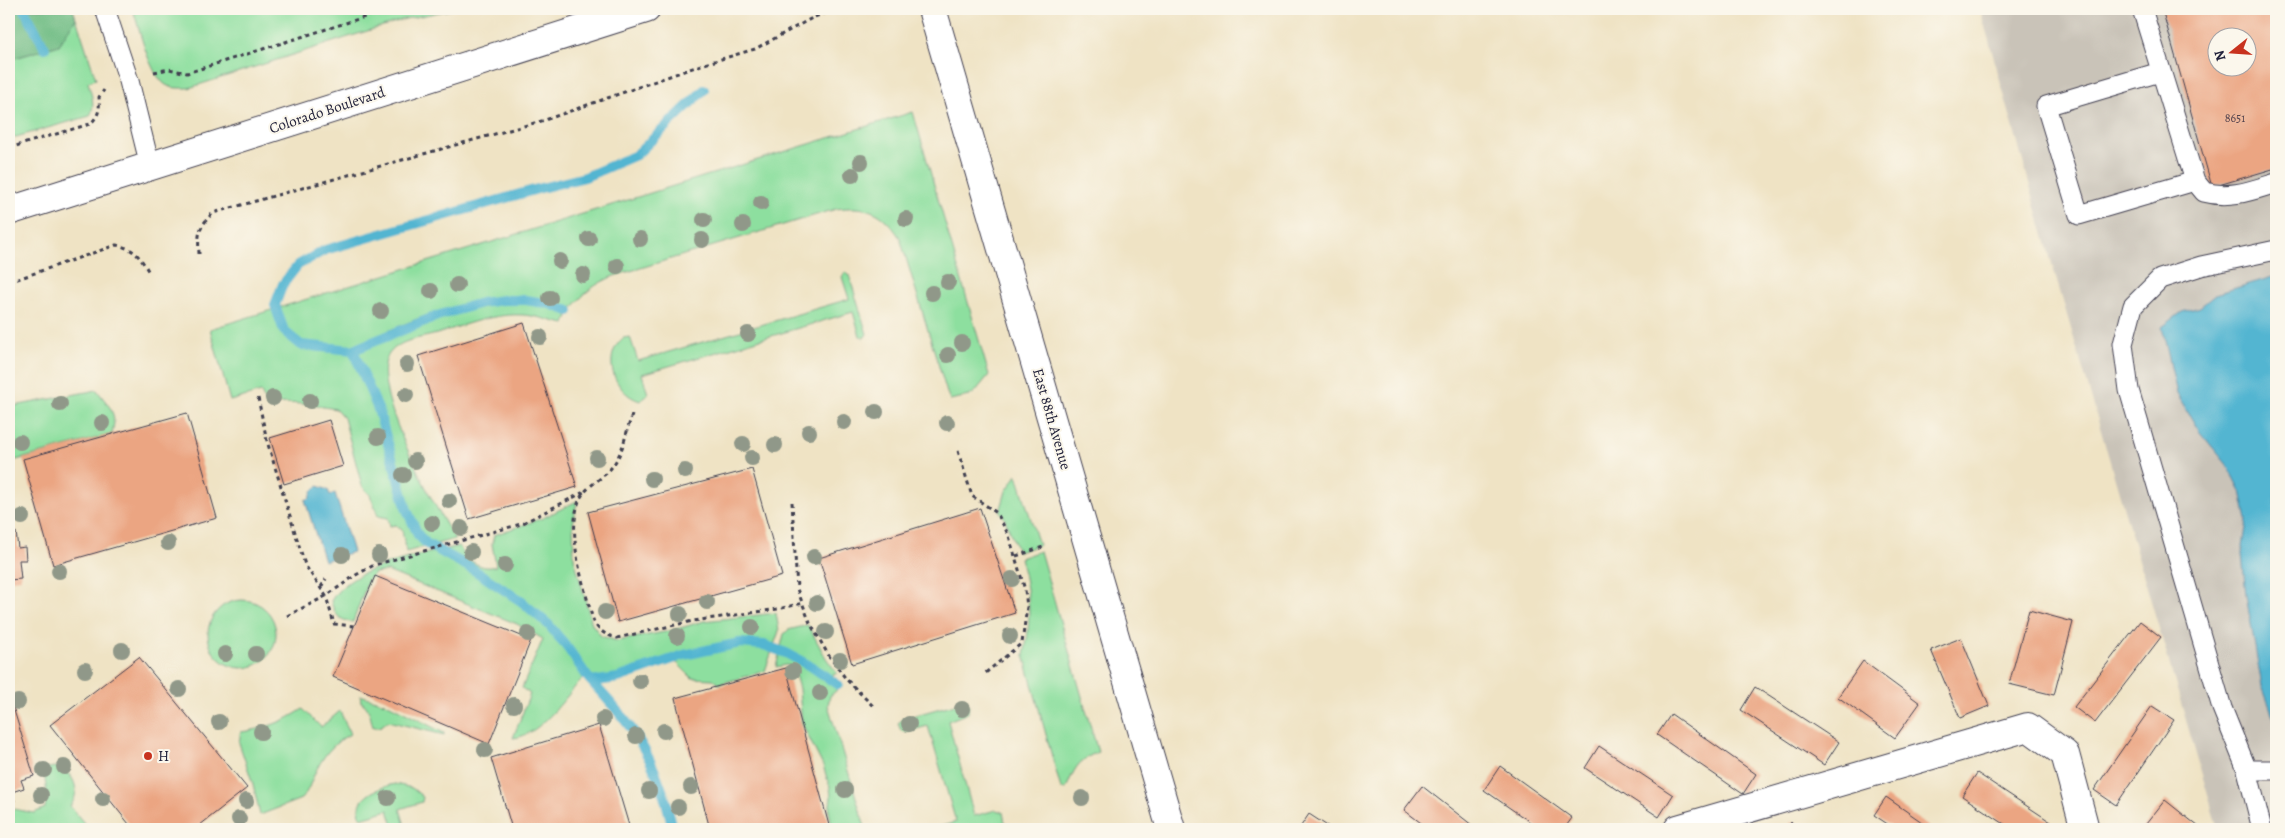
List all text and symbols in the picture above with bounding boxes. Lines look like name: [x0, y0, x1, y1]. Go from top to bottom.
north arrow: [2208, 28, 2258, 78]
text: N: [2209, 48, 2231, 63]
street label: Colorado Boulevard: [267, 82, 388, 138]
house number: 8651: [2225, 110, 2245, 126]
street label: East 88th Avenue: [1028, 366, 1076, 472]
place label: H: [158, 746, 169, 766]
marker: H: [142, 750, 154, 762]

